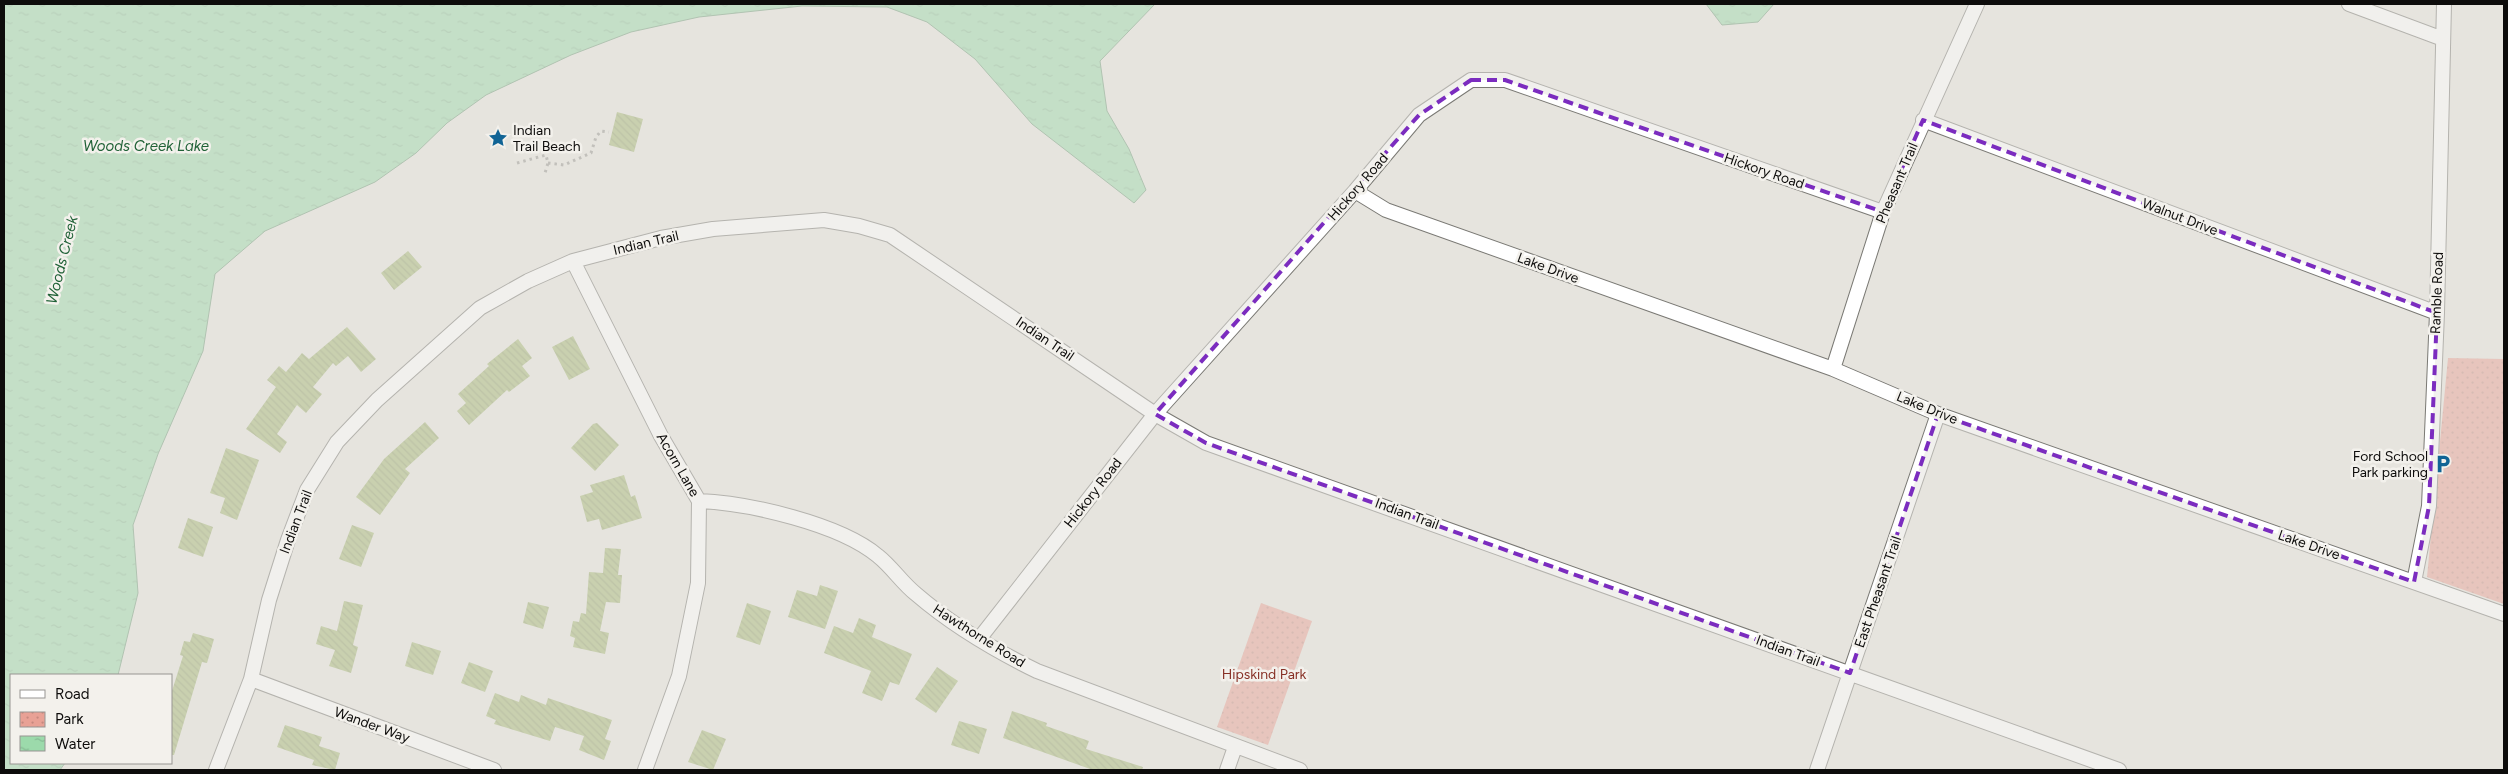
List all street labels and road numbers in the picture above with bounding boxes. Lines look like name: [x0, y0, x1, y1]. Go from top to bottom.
street label: Pheasant Trail: [1872, 140, 1922, 226]
street label: Hickory Road: [1722, 149, 1806, 193]
street label: Hickory Road: [1324, 150, 1392, 224]
street label: Walnut Drive: [2140, 195, 2221, 239]
street label: Indian Trail: [612, 227, 680, 259]
street label: Lake Drive: [1515, 249, 1582, 287]
street label: Ramble Road: [2427, 252, 2447, 334]
street label: Indian Trail: [1013, 313, 1077, 365]
street label: Lake Drive: [1894, 388, 1960, 428]
street label: Acorn Lane: [653, 430, 703, 500]
street label: Hickory Road: [1060, 455, 1126, 531]
street label: Indian Trail: [276, 488, 316, 556]
street label: Indian Trail: [1373, 495, 1441, 533]
street label: Lake Drive: [2276, 526, 2343, 564]
street label: East Pheasant Trail: [1851, 534, 1905, 650]
street label: Hawthorne Road: [930, 601, 1028, 671]
street label: Indian Trail: [1754, 632, 1822, 670]
street label: Wander Way: [332, 703, 413, 747]

